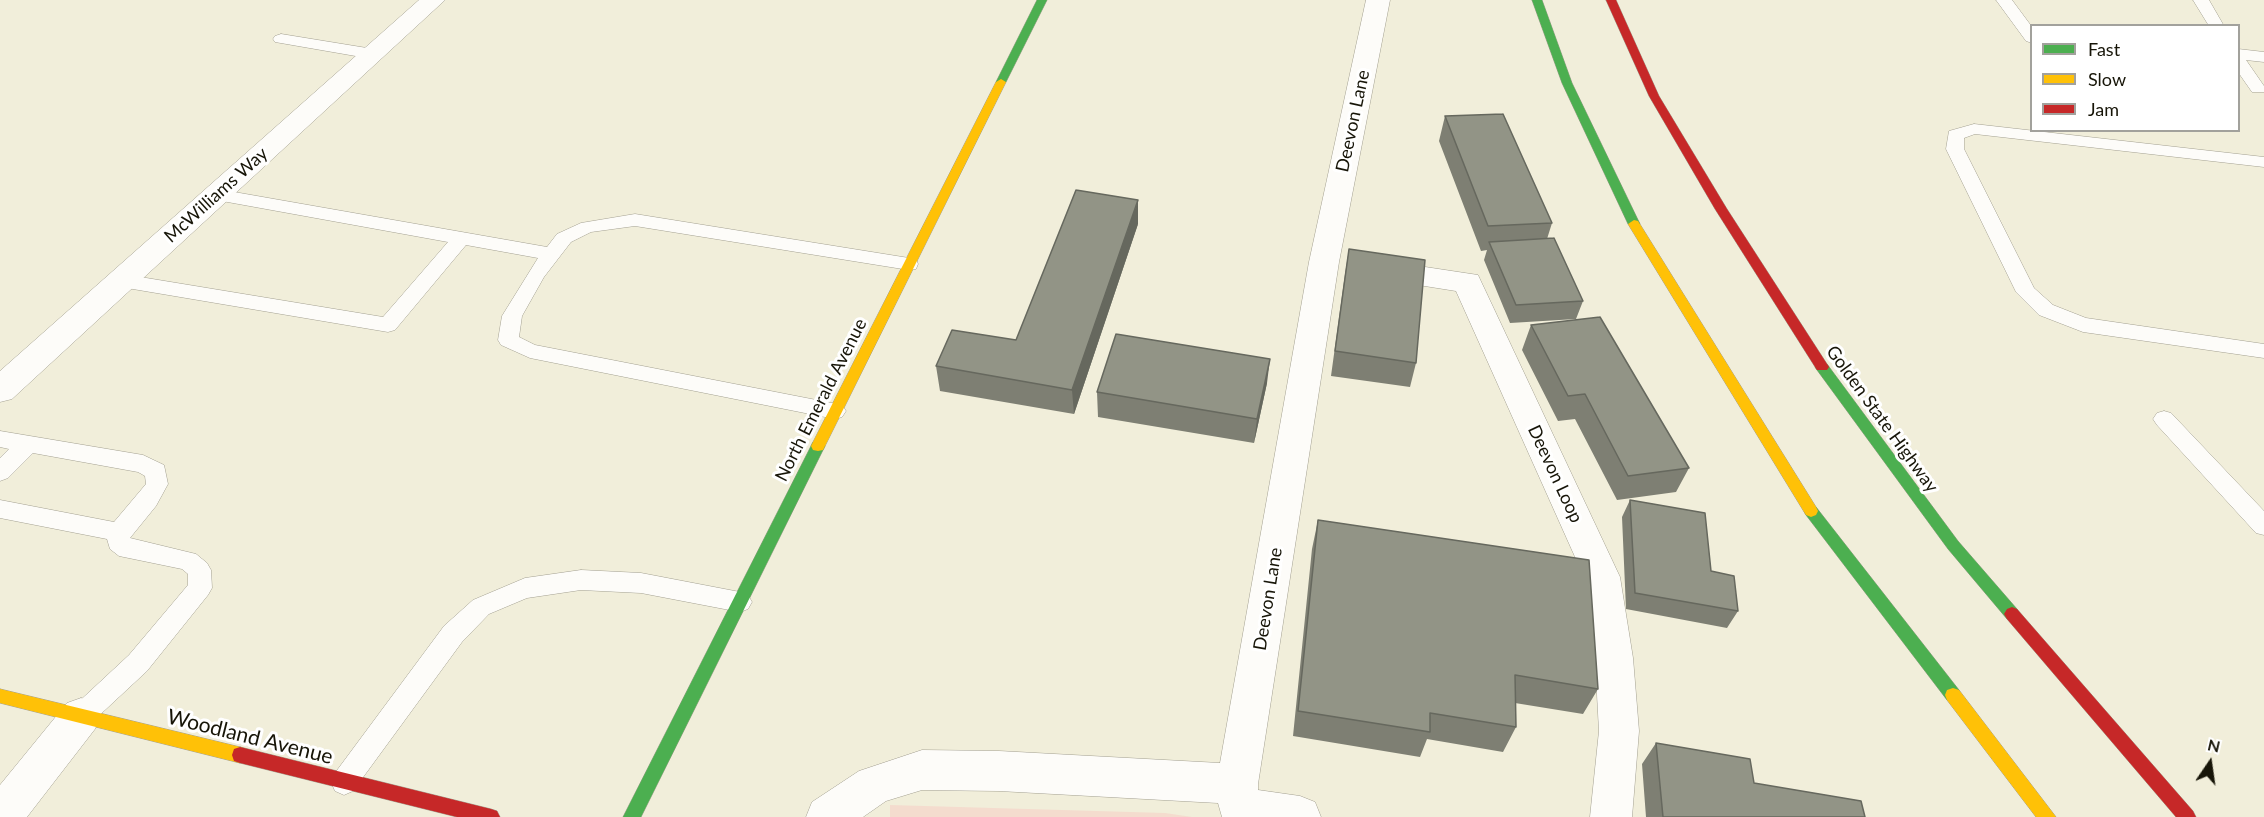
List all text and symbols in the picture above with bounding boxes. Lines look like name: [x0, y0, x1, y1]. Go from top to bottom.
legend: [2030, 24, 2240, 132]
text: Fast: [2088, 38, 2120, 60]
street label: Deevon Lane: [1332, 68, 1374, 174]
text: Slow: [2088, 68, 2126, 90]
text: Jam: [2088, 98, 2119, 120]
street label: McWilliams Way: [160, 143, 272, 247]
street label: North Emerald Avenue: [771, 315, 871, 485]
street label: Golden State Highway: [1821, 341, 1943, 497]
street label: Deevon Loop: [1523, 422, 1587, 526]
street label: Deevon Lane: [1249, 546, 1287, 652]
street label: Woodland Avenue: [165, 704, 335, 770]
north arrow: [2180, 733, 2240, 793]
text: N: [2206, 734, 2222, 756]

